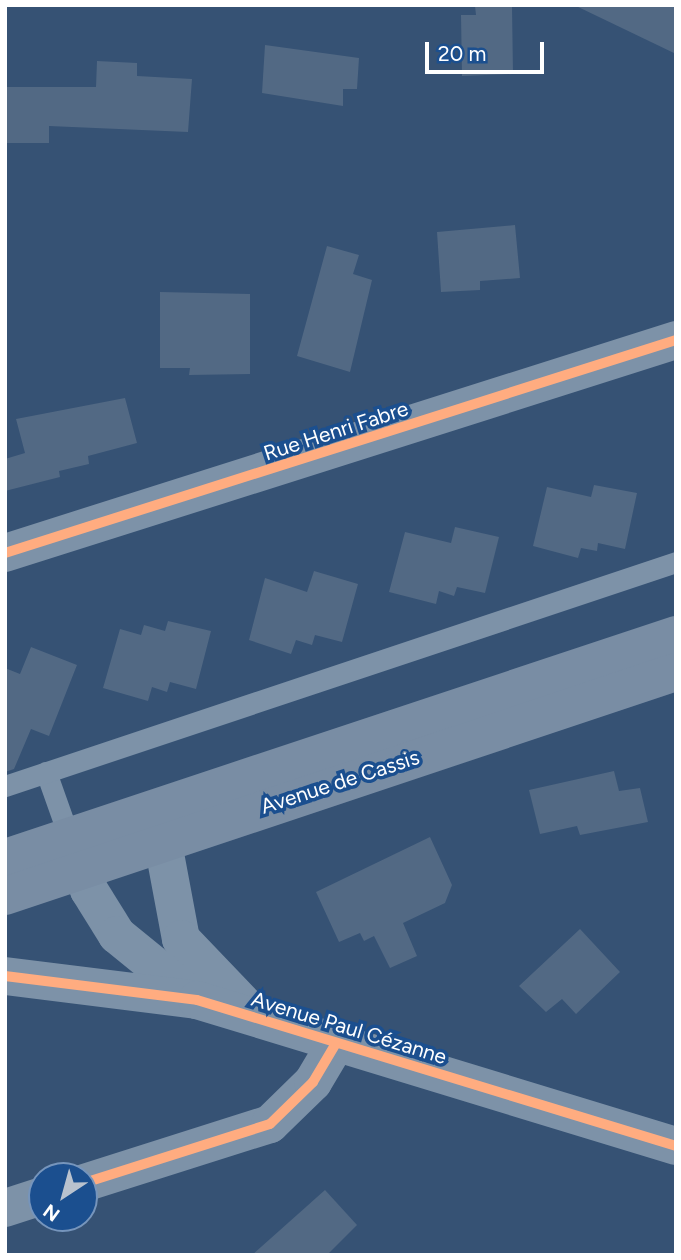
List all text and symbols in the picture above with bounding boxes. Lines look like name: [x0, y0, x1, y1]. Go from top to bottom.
scale bar: [429, 28, 548, 72]
text: 20 m: [438, 41, 486, 66]
street label: Rue Henri Fabre: [261, 396, 411, 466]
street label: Avenue de Cassis: [258, 744, 422, 820]
street label: Avenue Paul Cézanne: [248, 986, 450, 1070]
north arrow: [28, 1162, 98, 1232]
text: N: [39, 1199, 64, 1226]

